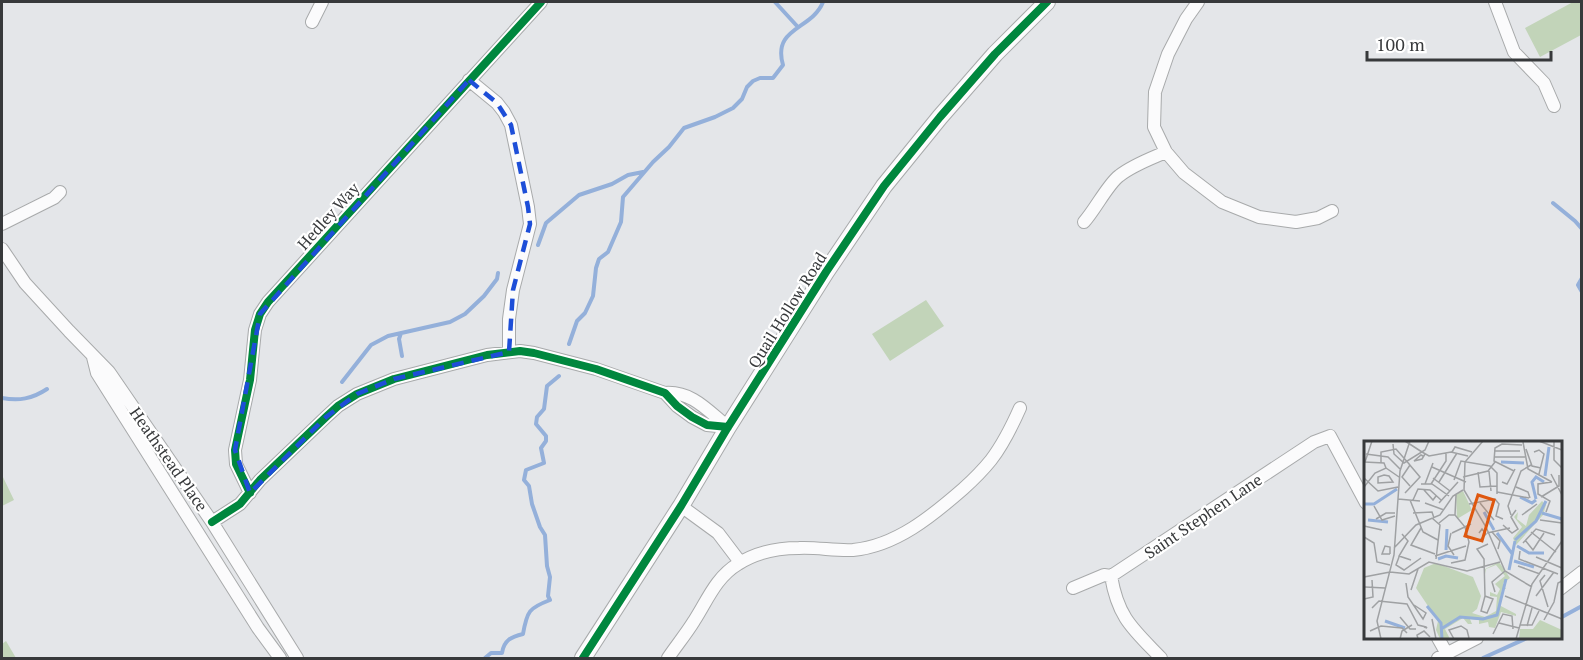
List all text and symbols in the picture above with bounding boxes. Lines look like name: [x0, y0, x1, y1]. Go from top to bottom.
scale bar: [1367, 24, 1552, 62]
text: 100 m: [1376, 32, 1425, 56]
street label: Hedley Way: [292, 177, 365, 254]
street label: Quail Hollow Road: [743, 248, 832, 372]
street label: Heathstead Place: [125, 403, 213, 515]
inset map: [1364, 441, 1562, 639]
street label: Saint Stephen Lane: [1140, 468, 1266, 564]

